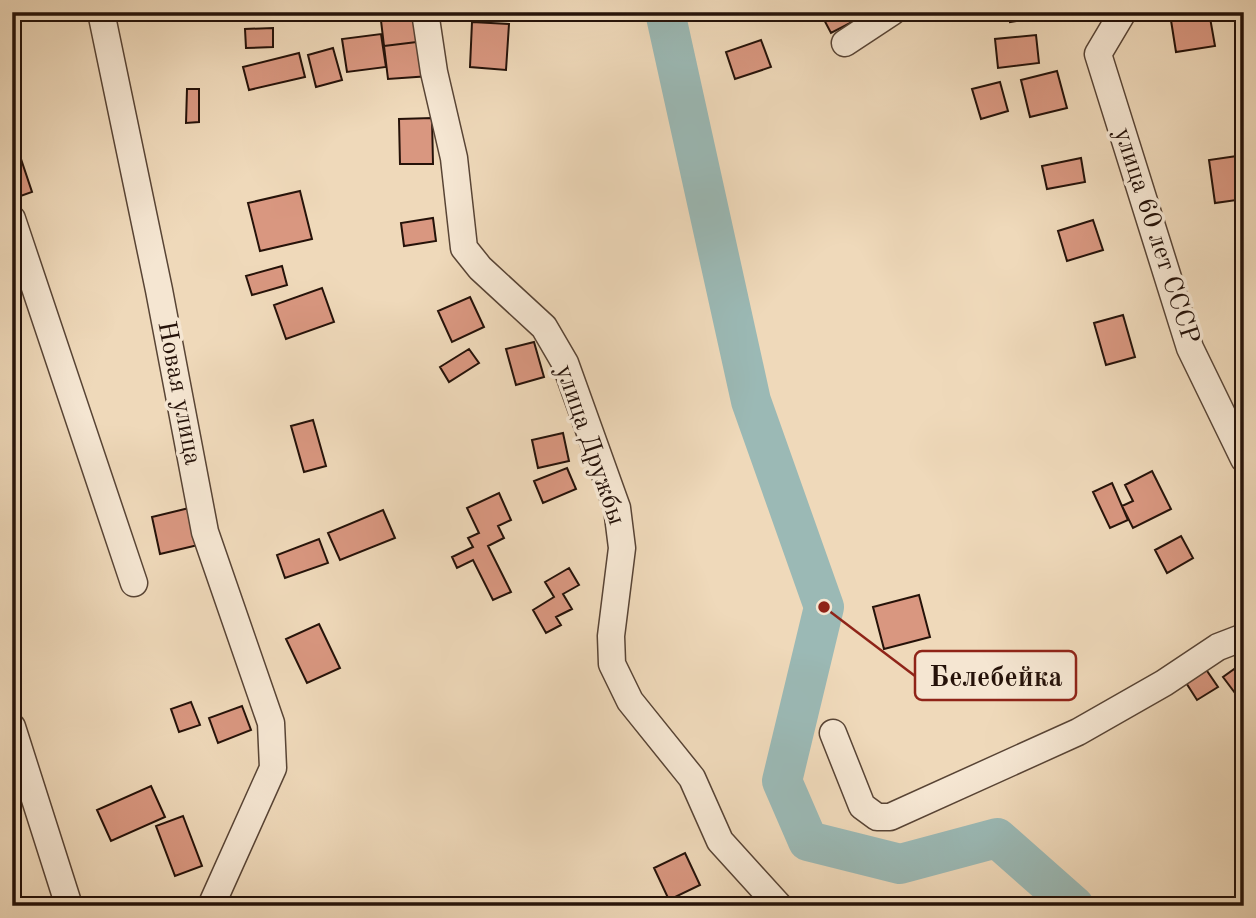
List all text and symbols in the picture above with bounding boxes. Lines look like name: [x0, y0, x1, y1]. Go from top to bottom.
street label: улица 60 лет СССР: [1109, 125, 1203, 347]
street label: Новая улица: [152, 319, 206, 467]
street label: улица Дружбы: [550, 362, 630, 528]
callout: Белебейка: [915, 651, 1076, 700]
text: Белебейка: [929, 665, 1063, 693]

